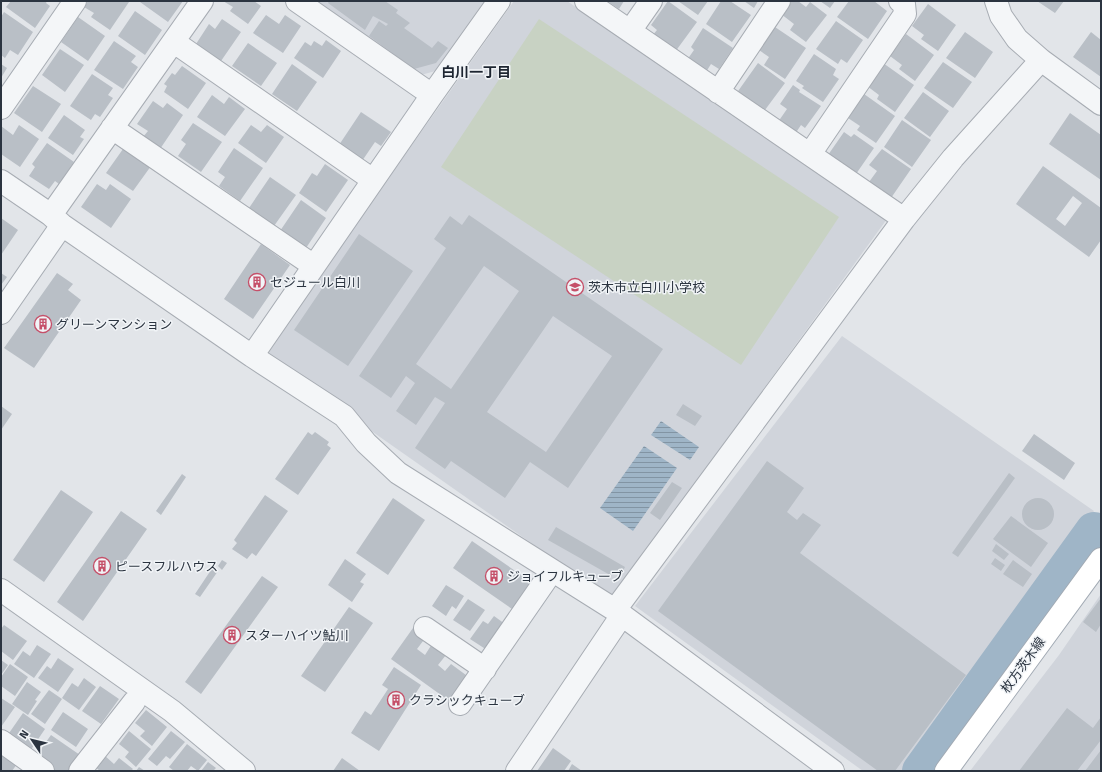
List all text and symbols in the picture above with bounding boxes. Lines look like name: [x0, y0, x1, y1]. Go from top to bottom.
district label: 白川一丁目: [441, 64, 511, 81]
building icon: セジュール白川: [247, 272, 267, 292]
place label: セジュール白川: [270, 275, 360, 290]
school or university icon: 茨木市立白川小学校: [565, 277, 585, 297]
place label: 茨木市立白川小学校: [588, 280, 705, 295]
building icon: グリーンマンション: [33, 314, 53, 334]
place label: グリーンマンション: [56, 317, 172, 332]
building icon: ピースフルハウス: [92, 556, 112, 576]
place label: ピースフルハウス: [115, 559, 218, 574]
building icon: ジョイフルキューブ: [484, 566, 504, 586]
place label: ジョイフルキューブ: [507, 569, 623, 584]
building icon: スターハイツ鮎川: [222, 625, 242, 645]
place label: スターハイツ鮎川: [245, 628, 348, 643]
street label: 枚方茨木線: [998, 634, 1048, 696]
building icon: クラシックキューブ: [386, 690, 406, 710]
place label: クラシックキューブ: [409, 693, 525, 708]
north arrow: [12, 720, 52, 760]
text: N: [17, 728, 32, 741]

